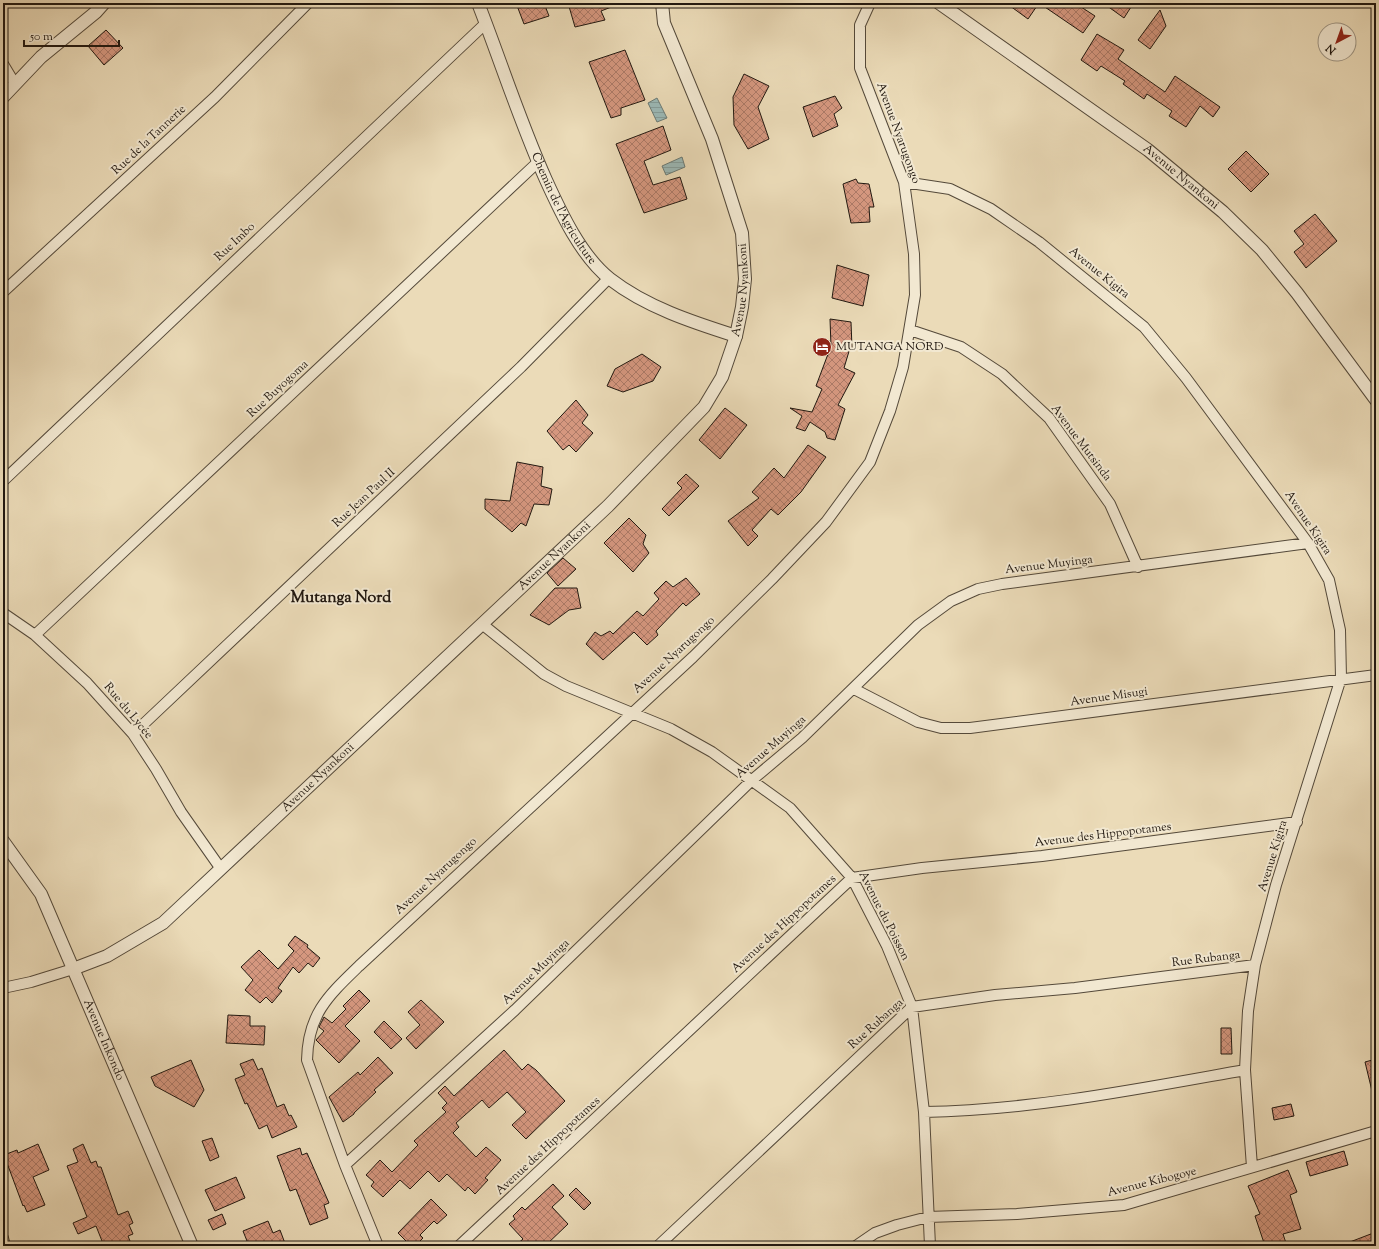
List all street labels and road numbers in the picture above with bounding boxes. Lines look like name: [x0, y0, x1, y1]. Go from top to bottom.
street label: Avenue Nyarugongo: [871, 80, 925, 187]
street label: Rue de la Tannerie: [108, 101, 190, 179]
street label: Avenue Nyankoni: [1139, 140, 1223, 214]
street label: Chemin de l'Agriculture: [526, 150, 601, 269]
street label: Rue Imbo: [211, 218, 260, 266]
street label: Avenue Nyankoni: [727, 242, 754, 338]
street label: Avenue Kigira: [1065, 243, 1134, 304]
street label: Rue Buyogoma: [243, 356, 313, 422]
street label: Avenue Mutsinda: [1046, 401, 1116, 485]
street label: Rue Jean Paul II: [329, 464, 400, 532]
street label: Avenue Kigira: [1280, 487, 1336, 559]
street label: Avenue Nyankoni: [514, 517, 596, 595]
street label: Avenue Muyinga: [1004, 551, 1094, 579]
street label: Avenue Nyarugongo: [629, 612, 719, 698]
street label: Rue du Lycée: [99, 679, 157, 743]
street label: Avenue Misugi: [1069, 683, 1149, 711]
street label: Avenue Muyinga: [732, 711, 811, 783]
street label: Avenue Nyankoni: [278, 738, 359, 816]
street label: Avenue des Hippopotames: [1034, 818, 1173, 852]
street label: Avenue Kigira: [1254, 818, 1293, 894]
street label: Avenue Nyarugongo: [391, 833, 481, 919]
street label: Avenue du Poisson: [854, 868, 914, 964]
street label: Avenue des Hippopotames: [728, 870, 841, 977]
street label: Avenue Muyinga: [498, 935, 574, 1009]
street label: Rue Rubanga: [1171, 946, 1242, 972]
street label: Rue Rubanga: [844, 994, 908, 1054]
street label: Avenue Inkondo: [78, 996, 129, 1084]
street label: Avenue des Hippopotames: [492, 1092, 605, 1199]
street label: Avenue Kibogoye: [1106, 1162, 1199, 1202]

